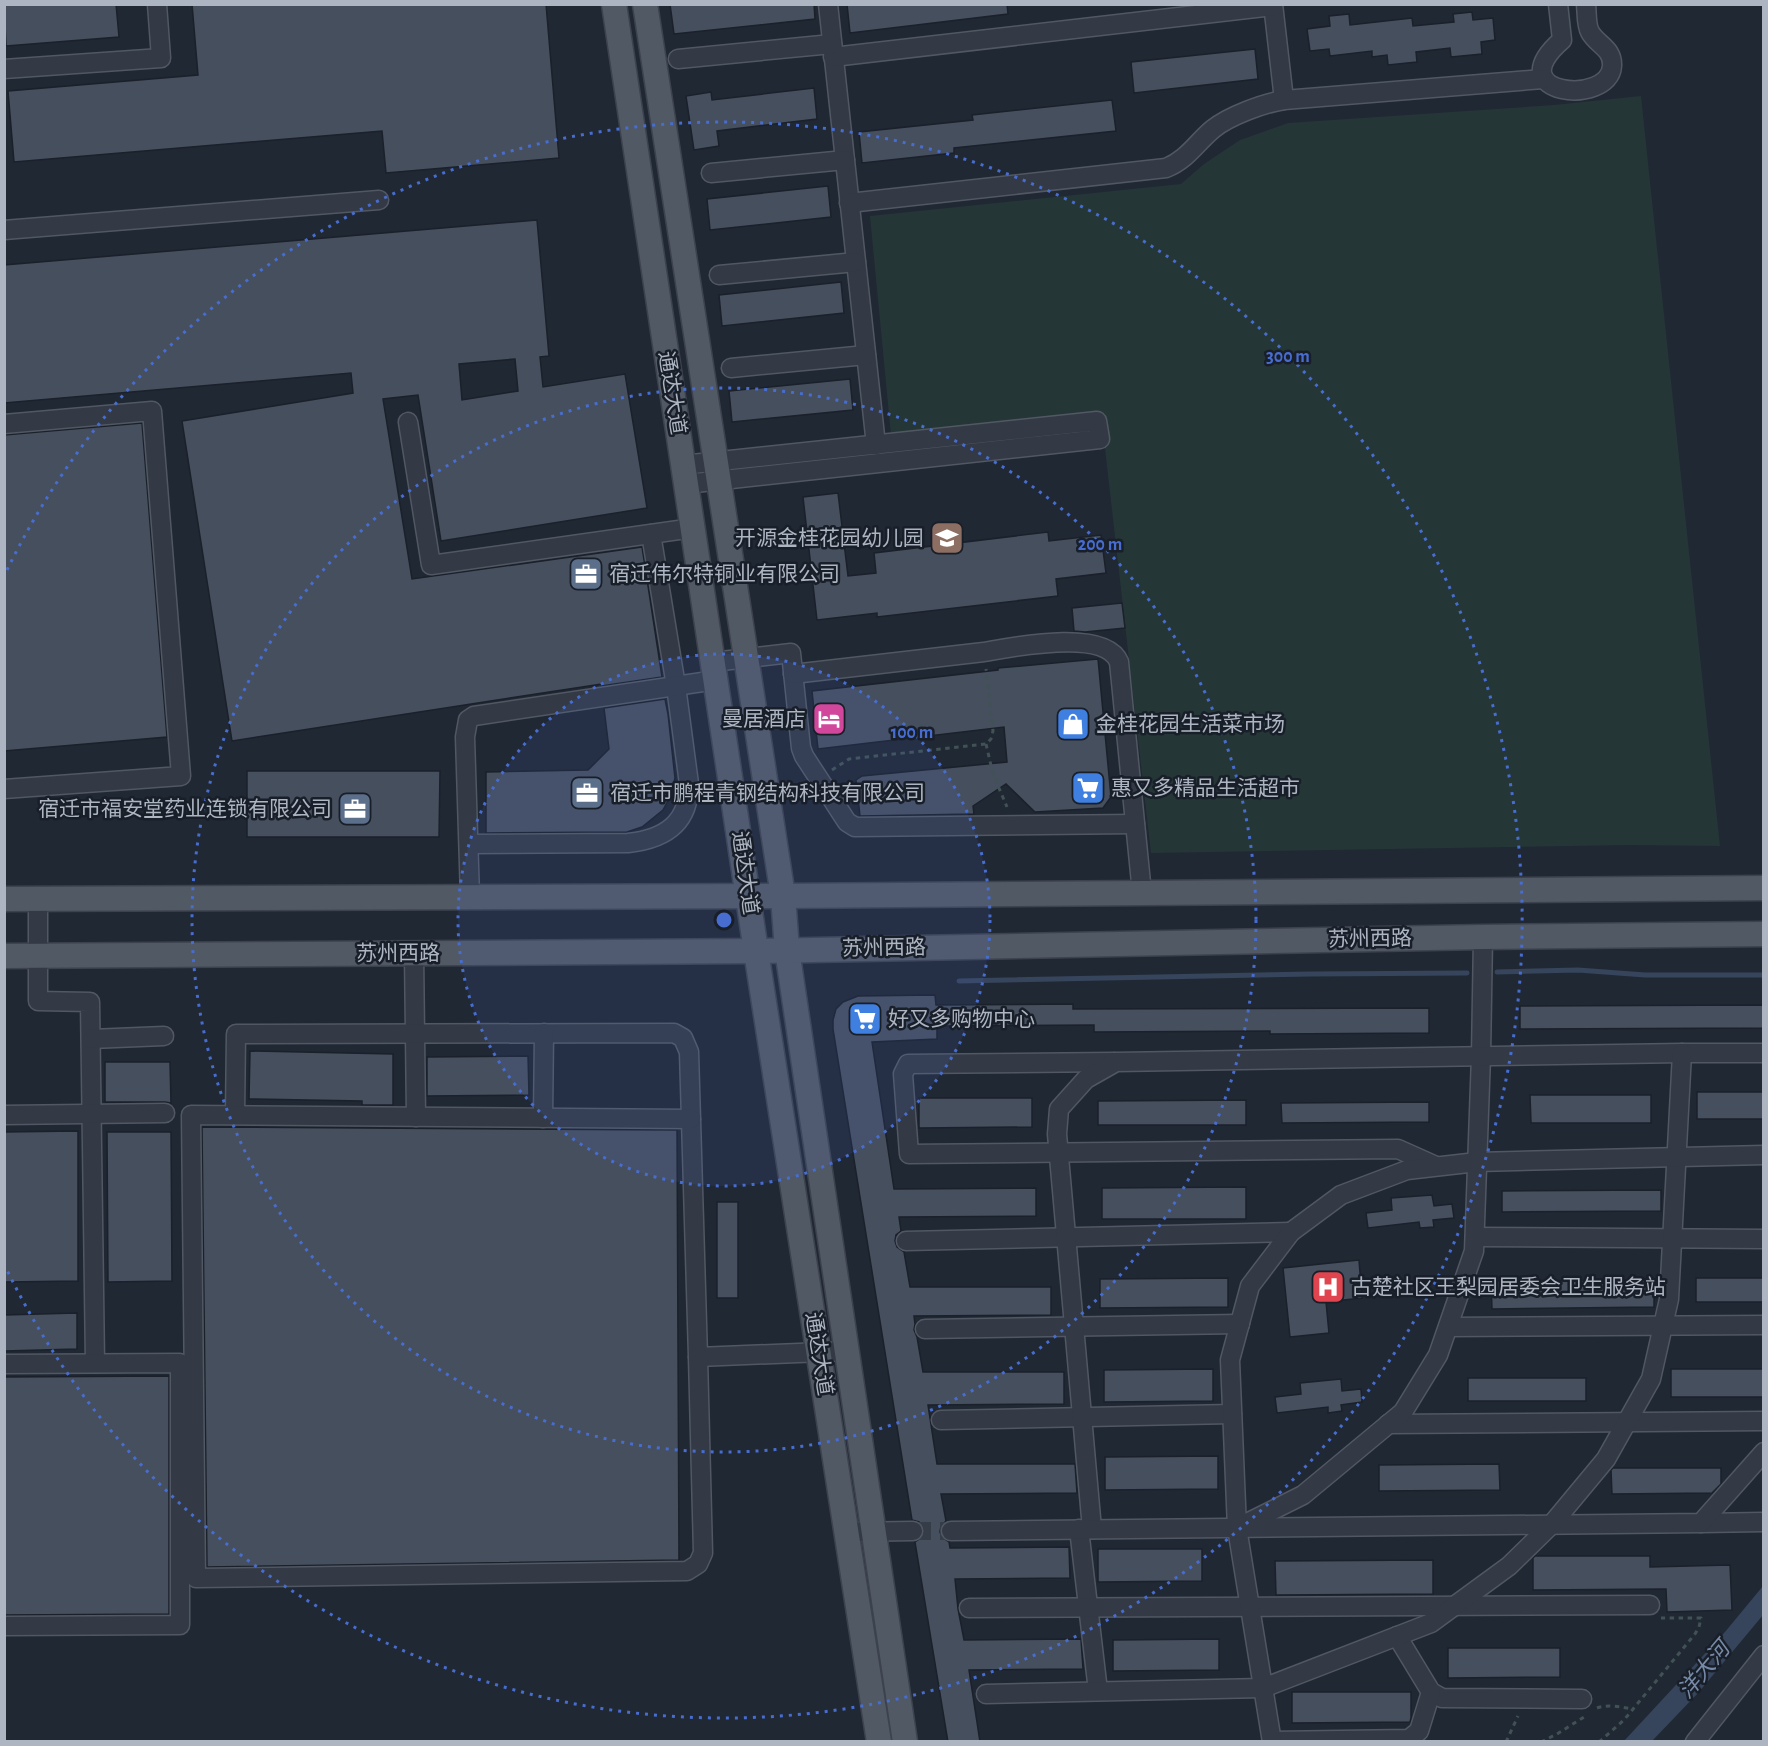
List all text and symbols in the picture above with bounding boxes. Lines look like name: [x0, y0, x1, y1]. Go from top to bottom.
text: 300 m: [1266, 348, 1310, 366]
street label: 通达大道: [655, 350, 690, 436]
school or university icon: 开源金桂花园幼儿园: [929, 520, 965, 556]
place label: 开源金桂花园幼儿园: [735, 527, 924, 549]
text: 200 m: [1078, 536, 1122, 554]
office icon: 宿迁伟尔特铜业有限公司: [568, 556, 604, 592]
place label: 宿迁伟尔特铜业有限公司: [609, 563, 840, 585]
hotel icon: 曼居酒店: [811, 701, 847, 737]
shop icon: 金桂花园生活菜市场: [1055, 706, 1091, 742]
place label: 曼居酒店: [722, 708, 806, 730]
place label: 金桂花园生活菜市场: [1096, 713, 1285, 735]
text: 100 m: [891, 724, 933, 742]
supermarket icon: 惠又多精品生活超市: [1070, 770, 1106, 806]
office icon: 宿迁市鹏程青钢结构科技有限公司: [569, 775, 605, 811]
place label: 惠又多精品生活超市: [1111, 777, 1300, 799]
place label: 宿迁市鹏程青钢结构科技有限公司: [610, 782, 925, 804]
office icon: 宿迁市福安堂药业连锁有限公司: [337, 791, 373, 827]
place label: 宿迁市福安堂药业连锁有限公司: [38, 798, 332, 820]
street label: 通达大道: [729, 830, 762, 916]
centre of rings: [714, 910, 734, 930]
street label: 苏州西路: [1328, 927, 1412, 950]
street label: 苏州西路: [842, 936, 926, 959]
street label: 苏州西路: [356, 942, 440, 964]
supermarket icon: 好又多购物中心: [847, 1001, 883, 1037]
place label: 好又多购物中心: [888, 1008, 1035, 1030]
hospital icon: 古楚社区王梨园居委会卫生服务站: [1310, 1269, 1346, 1305]
place label: 古楚社区王梨园居委会卫生服务站: [1351, 1276, 1666, 1298]
street label: 通达大道: [802, 1311, 837, 1397]
water label: 洋大河: [1674, 1634, 1736, 1702]

